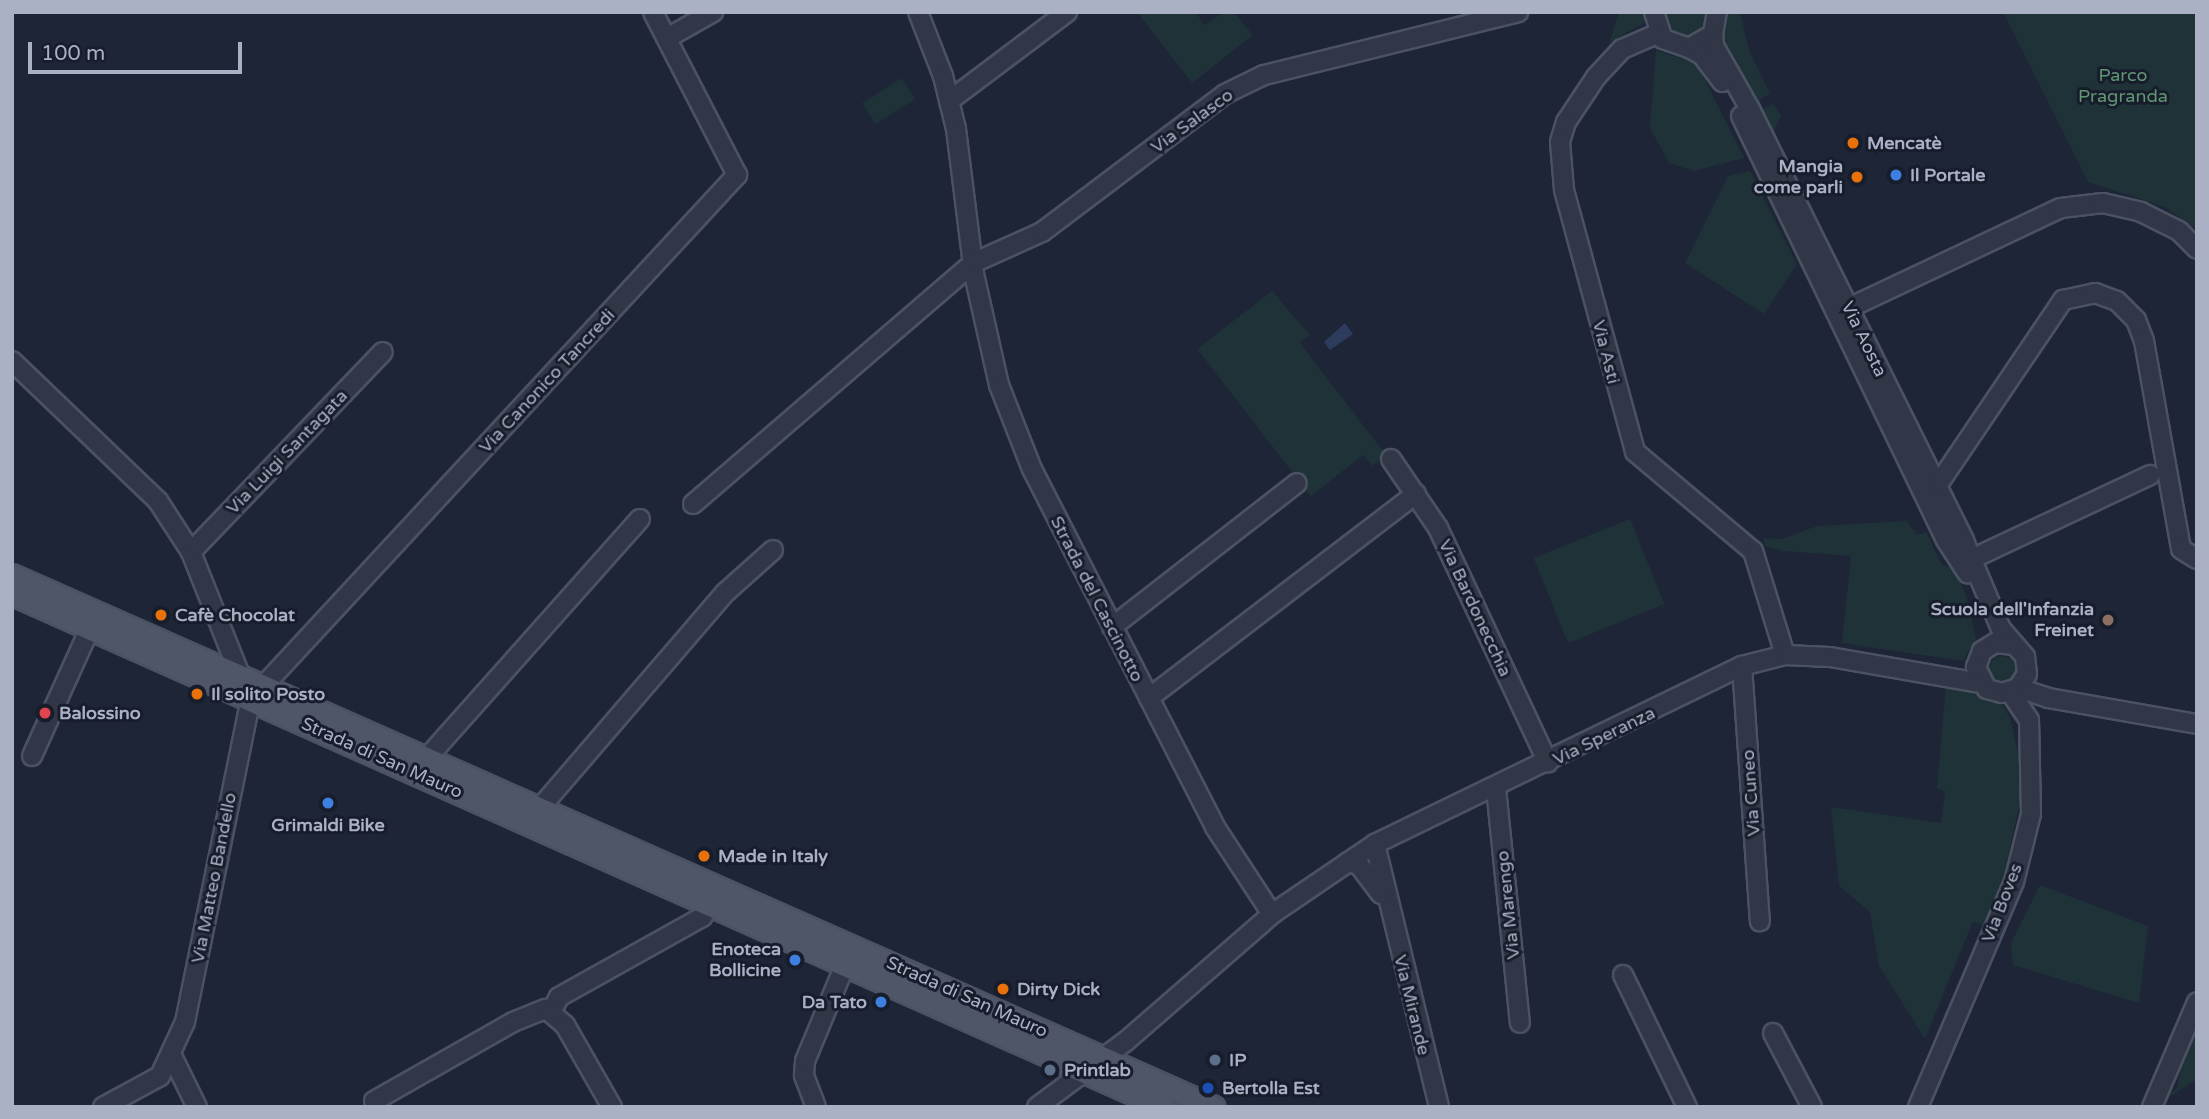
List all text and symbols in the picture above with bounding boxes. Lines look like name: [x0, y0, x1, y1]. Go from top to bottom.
scale bar: [32, 28, 245, 72]
text: 100 m: [41, 41, 105, 66]
park label: Parco Pragranda: [2078, 65, 2168, 108]
street label: Via Salasco: [1147, 84, 1237, 158]
place label: Mencatè: [1867, 132, 1942, 154]
marker: Mencatè: [1845, 135, 1861, 151]
place label: Mangia come parli: [1754, 156, 1843, 198]
place label: Il Portale: [1910, 164, 1985, 186]
marker: Il Portale: [1888, 167, 1904, 183]
marker: Mangia come parli: [1849, 169, 1865, 185]
street label: Via Aosta: [1836, 298, 1892, 380]
street label: Via Canonico Tancredi: [474, 304, 620, 458]
street label: Via Asti: [1588, 318, 1624, 386]
street label: Via Luigi Santagata: [222, 385, 352, 519]
street label: Strada del Cascinotto: [1046, 512, 1148, 686]
street label: Via Bardonecchia: [1434, 536, 1516, 680]
place label: Scuola dell'Infanzia Freinet: [1931, 599, 2094, 642]
place label: Cafè Chocolat: [175, 604, 295, 626]
marker: Cafè Chocolat: [153, 607, 169, 623]
marker: Scuola dell'Infanzia Freinet: [2100, 612, 2116, 628]
place label: Il solito Posto: [211, 683, 325, 705]
marker: Il solito Posto: [189, 686, 205, 702]
place label: Balossino: [59, 702, 141, 724]
street label: Via Speranza: [1549, 702, 1659, 770]
marker: Balossino: [37, 705, 53, 721]
street label: Strada di San Mauro: [298, 713, 466, 803]
street label: Via Cuneo: [1737, 749, 1765, 837]
street label: Via Matteo Bandello: [187, 791, 241, 965]
marker: Grimaldi Bike: [320, 795, 336, 811]
place label: Grimaldi Bike: [271, 814, 385, 836]
place label: Made in Italy: [718, 845, 828, 867]
marker: Made in Italy: [696, 848, 712, 864]
street label: Via Marengo: [1492, 850, 1524, 960]
street label: Via Boves: [1977, 860, 2027, 946]
place label: Enoteca Bollicine: [709, 939, 781, 982]
marker: Enoteca Bollicine: [787, 952, 803, 968]
street label: Strada di San Mauro: [883, 952, 1051, 1042]
street label: Via Mirande: [1389, 953, 1435, 1057]
place label: Dirty Dick: [1017, 978, 1100, 1000]
marker: Dirty Dick: [995, 981, 1011, 997]
place label: Da Tato: [802, 991, 867, 1013]
marker: Da Tato: [873, 994, 889, 1010]
place label: IP: [1229, 1049, 1246, 1071]
marker: IP: [1207, 1052, 1223, 1068]
place label: Printlab: [1064, 1059, 1131, 1081]
marker: Printlab: [1042, 1062, 1058, 1078]
place label: Bertolla Est: [1222, 1077, 1320, 1099]
marker: Bertolla Est: [1200, 1080, 1216, 1096]

